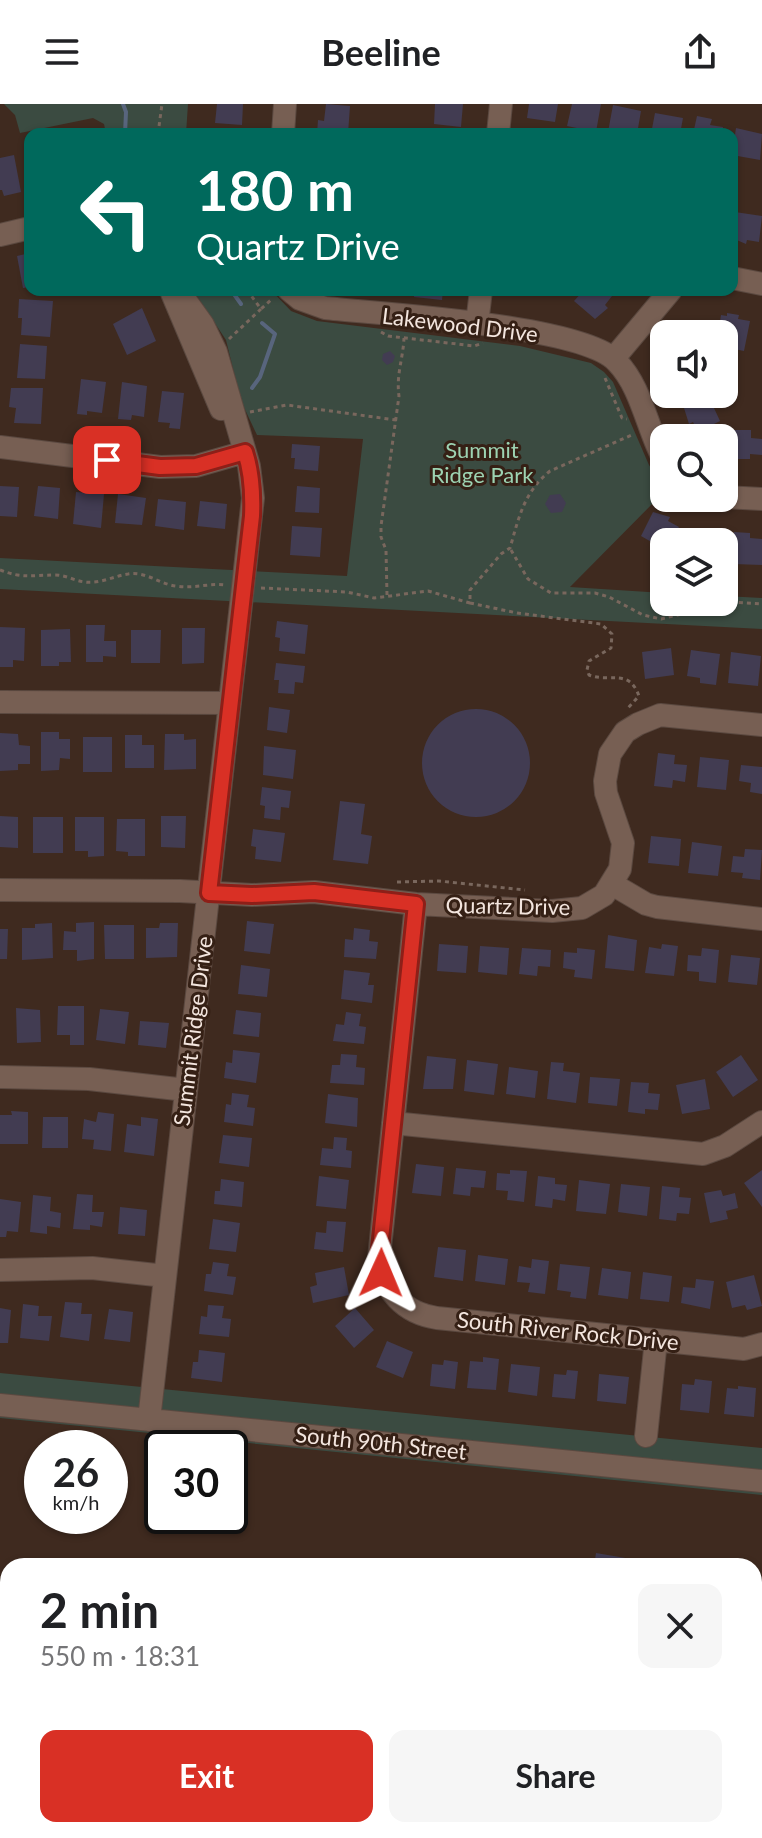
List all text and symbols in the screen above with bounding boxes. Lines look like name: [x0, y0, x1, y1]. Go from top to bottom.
icon: menu: [40, 30, 84, 74]
text: Beeline: [321, 30, 441, 74]
icon: share: [678, 30, 722, 74]
text: 180 m: [196, 156, 354, 223]
icon: left: [64, 160, 168, 264]
text: Quartz Drive: [196, 224, 400, 268]
street label: Lakewood Drive: [381, 302, 540, 347]
map controls: [650, 320, 738, 616]
button: sound: [650, 320, 738, 408]
button: search: [650, 424, 738, 512]
pin: [73, 426, 141, 494]
park label: Summit Ridge Park: [431, 436, 534, 488]
icon: arrive: [85, 438, 129, 482]
button: layers: [650, 528, 738, 616]
street label: Quartz Drive: [445, 891, 571, 920]
street label: Summit Ridge Drive: [167, 934, 218, 1127]
position arrow: [339, 1231, 423, 1315]
street label: South River Rock Drive: [456, 1305, 680, 1356]
street label: South 90th Street: [294, 1420, 468, 1465]
speed limit sign: 30: [144, 1430, 248, 1534]
text: 26: [53, 1448, 99, 1496]
text: km/h: [53, 1490, 99, 1514]
text: 2 min: [40, 1581, 159, 1638]
button: close: [638, 1584, 722, 1668]
text: 550 m · 18:31: [40, 1640, 200, 1672]
button: Exit: [40, 1730, 373, 1822]
button: Share: [389, 1730, 722, 1822]

